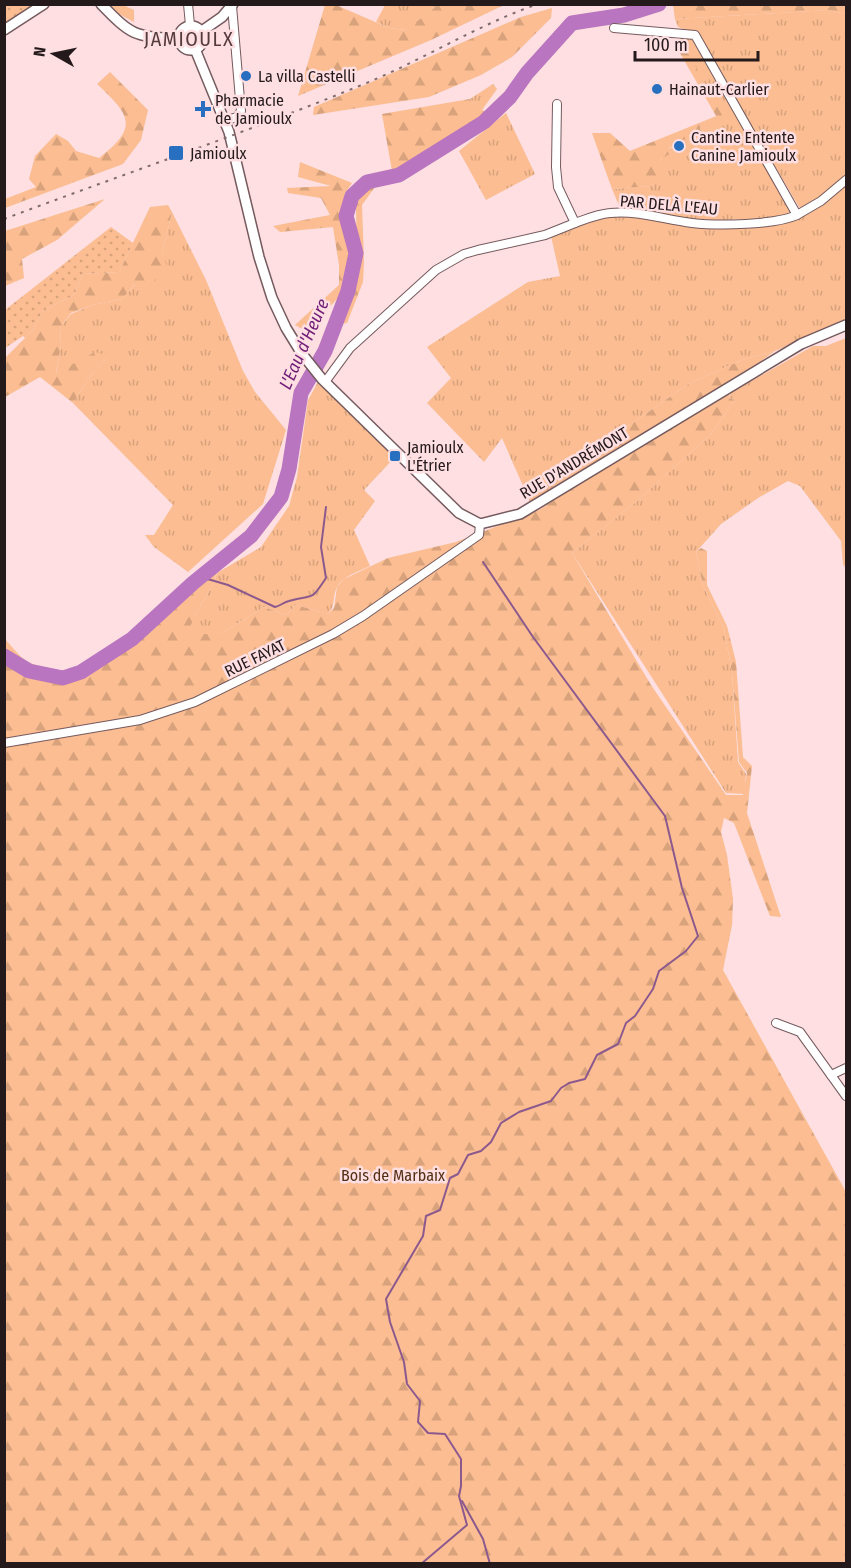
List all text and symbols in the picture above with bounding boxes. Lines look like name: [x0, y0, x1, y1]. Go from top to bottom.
north arrow: [24, 24, 84, 84]
scale bar: [635, 24, 758, 62]
district label: JAMIOULX: [144, 27, 234, 51]
text: 100 m: [644, 34, 688, 56]
text: N: [30, 46, 50, 58]
place label: La villa Castelli: [258, 67, 356, 86]
marker: La villa Castelli: [239, 69, 253, 83]
place label: Hainaut-Carlier: [669, 80, 769, 99]
marker: Hainaut-Carlier: [650, 82, 664, 96]
place label: Pharmacie de Jamioulx: [215, 91, 292, 128]
marker: Pharmacie de Jamioulx: [196, 102, 210, 116]
place label: Cantine Entente Canine Jamioulx: [691, 128, 796, 165]
marker: Cantine Entente Canine Jamioulx: [672, 139, 686, 153]
marker: Jamioulx: [167, 144, 185, 162]
place label: Jamioulx: [190, 144, 247, 163]
street label: PAR DELÀ L'EAU: [619, 191, 719, 219]
water label: L'Eau d'Heure: [274, 295, 334, 393]
street label: RUE D'ANDRÉMONT: [516, 423, 632, 503]
place label: Jamioulx L'Étrier: [407, 438, 464, 475]
marker: Jamioulx L'Étrier: [388, 449, 402, 463]
street label: RUE FAYAT: [221, 635, 289, 681]
park label: Bois de Marbaix: [341, 1166, 445, 1185]

